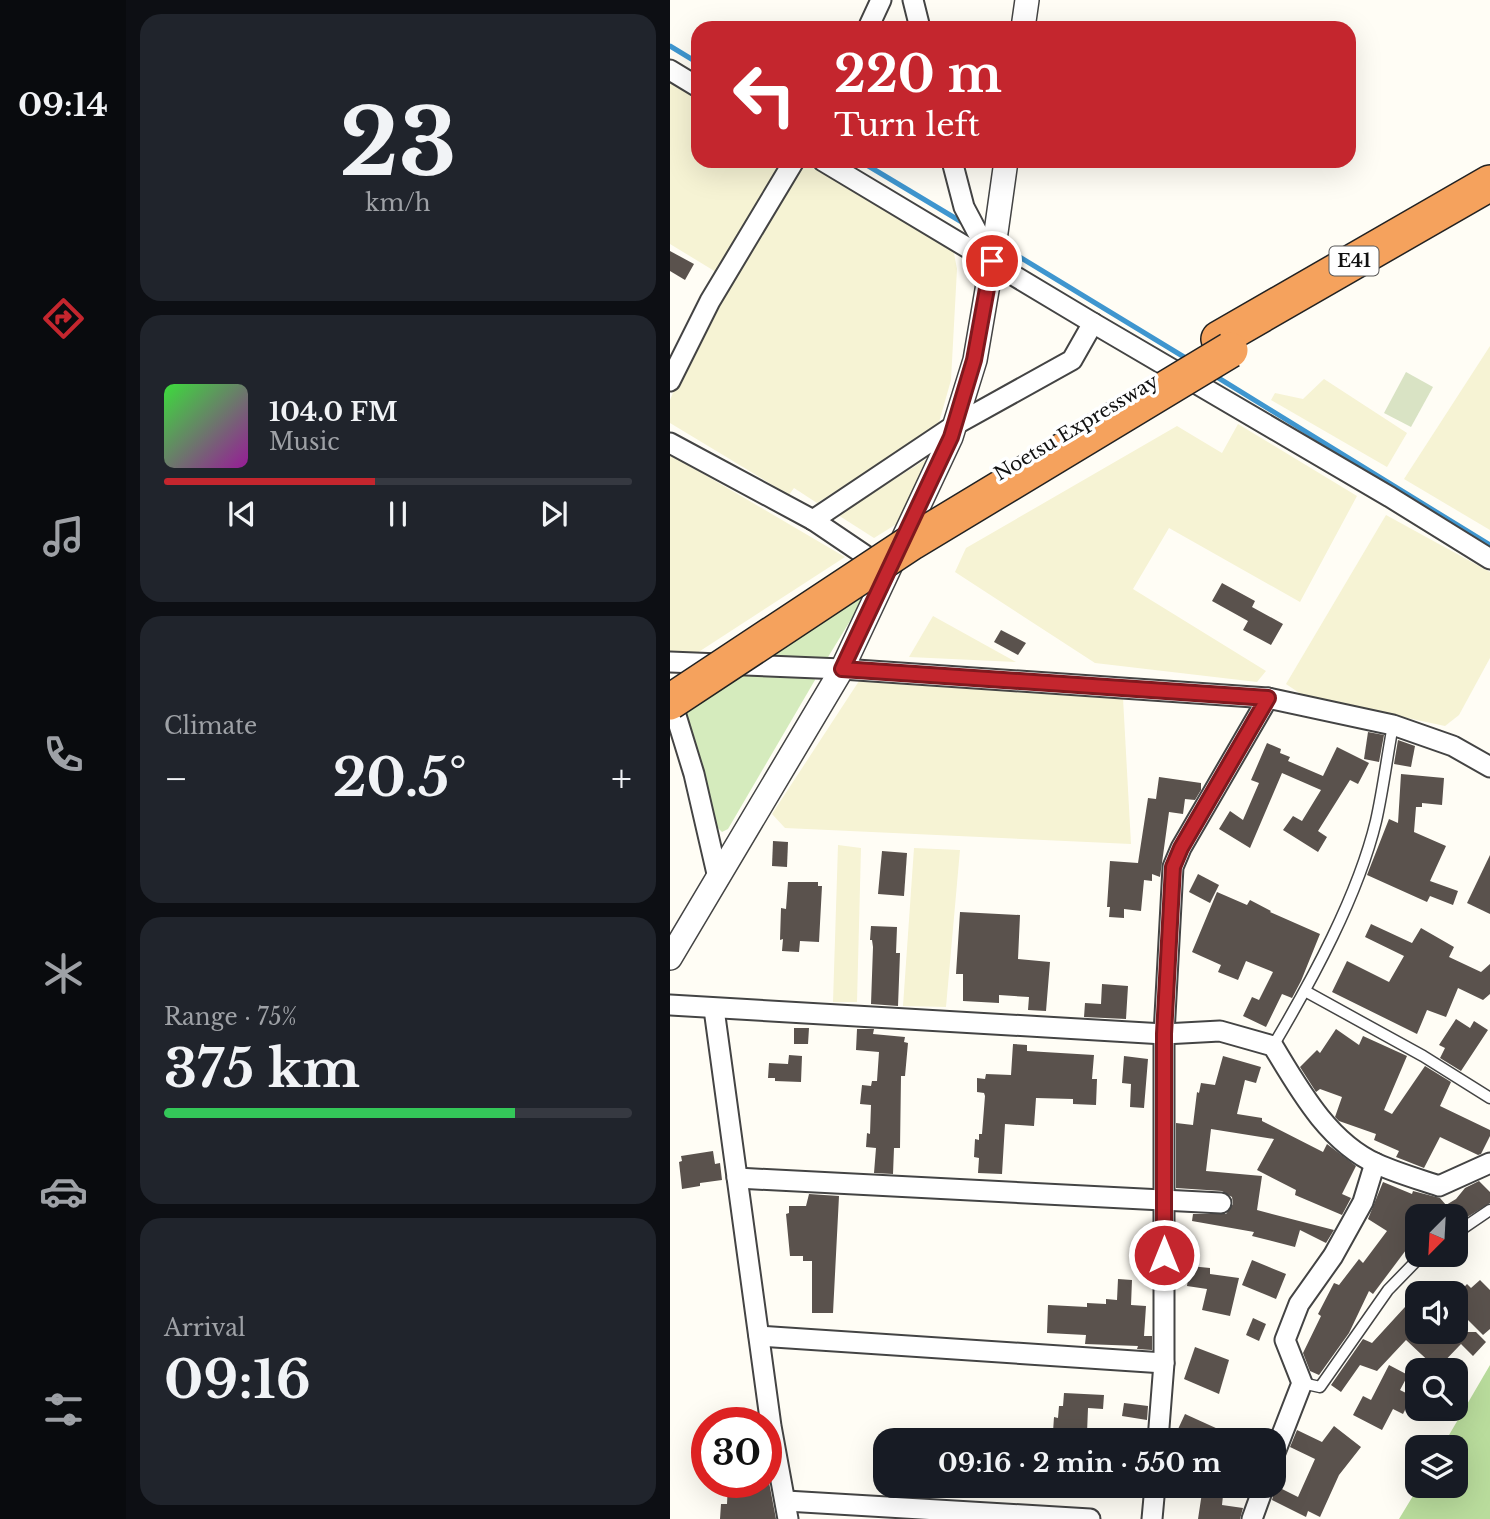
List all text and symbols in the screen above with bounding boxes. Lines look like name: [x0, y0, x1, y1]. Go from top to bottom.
text: 220 m: [834, 44, 1002, 105]
icon: left: [719, 49, 810, 140]
text: 09:14: [18, 85, 108, 125]
text: 23: [339, 87, 457, 200]
text: Turn left: [834, 105, 980, 145]
text: km/h: [365, 189, 431, 217]
pin: [962, 231, 1022, 291]
icon: arrive: [973, 242, 1011, 280]
road number: E41: [1330, 246, 1378, 276]
icon: directions: [39, 294, 88, 343]
street label: Noetsu Expressway: [990, 369, 1162, 486]
text: 104.0 FM: [269, 396, 398, 428]
text: Music: [269, 428, 340, 456]
icon: previous: [223, 495, 261, 533]
icon: pause: [379, 495, 417, 533]
icon: next: [535, 495, 573, 533]
icon: music: [39, 512, 88, 561]
text: Climate: [164, 712, 257, 740]
icon: phone: [39, 730, 88, 779]
text: 20.5°: [333, 746, 467, 810]
text: −: [164, 755, 188, 802]
text: +: [611, 755, 632, 802]
icon: climate: [39, 949, 88, 998]
text: Range · 75%: [164, 1003, 297, 1031]
text: 375 km: [164, 1037, 360, 1101]
icon: car: [39, 1167, 88, 1216]
north arrow: [1405, 1204, 1468, 1267]
map controls: [1405, 1204, 1468, 1498]
position arrow: [1127, 1218, 1201, 1292]
button: sound: [1405, 1281, 1468, 1344]
text: Arrival: [164, 1314, 245, 1342]
text: 09:16: [164, 1348, 311, 1412]
button: search: [1405, 1358, 1468, 1421]
icon: filters: [39, 1385, 88, 1434]
speed limit sign: 30: [691, 1407, 782, 1498]
button: layers: [1405, 1435, 1468, 1498]
text: 09:16 · 2 min · 550 m: [938, 1447, 1221, 1479]

